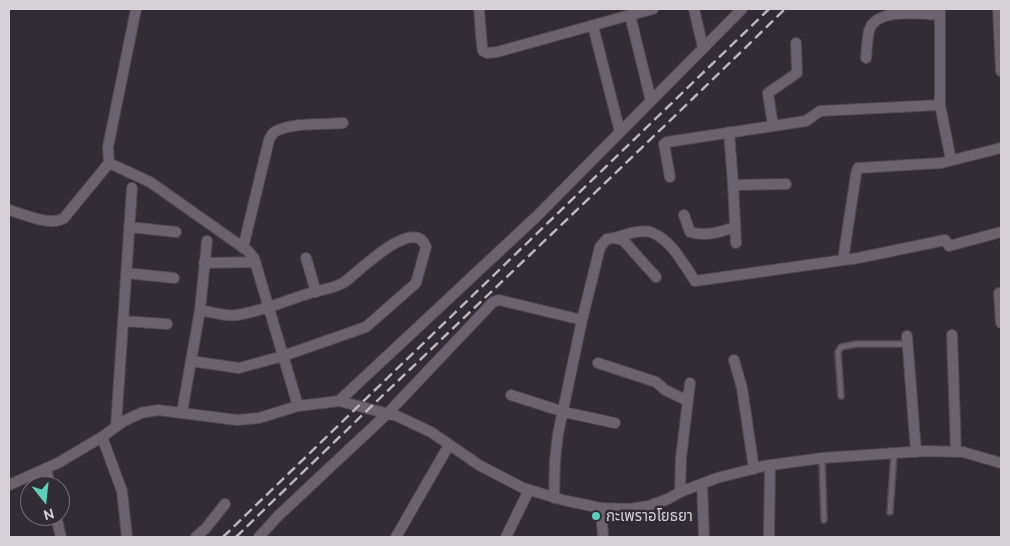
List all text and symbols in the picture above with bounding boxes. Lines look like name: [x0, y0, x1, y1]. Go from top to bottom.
north arrow: [20, 476, 70, 526]
text: N: [42, 505, 56, 524]
place label: กะเพราอโยธยา: [606, 507, 693, 525]
marker: กะเพราอโยธยา: [590, 510, 602, 522]

